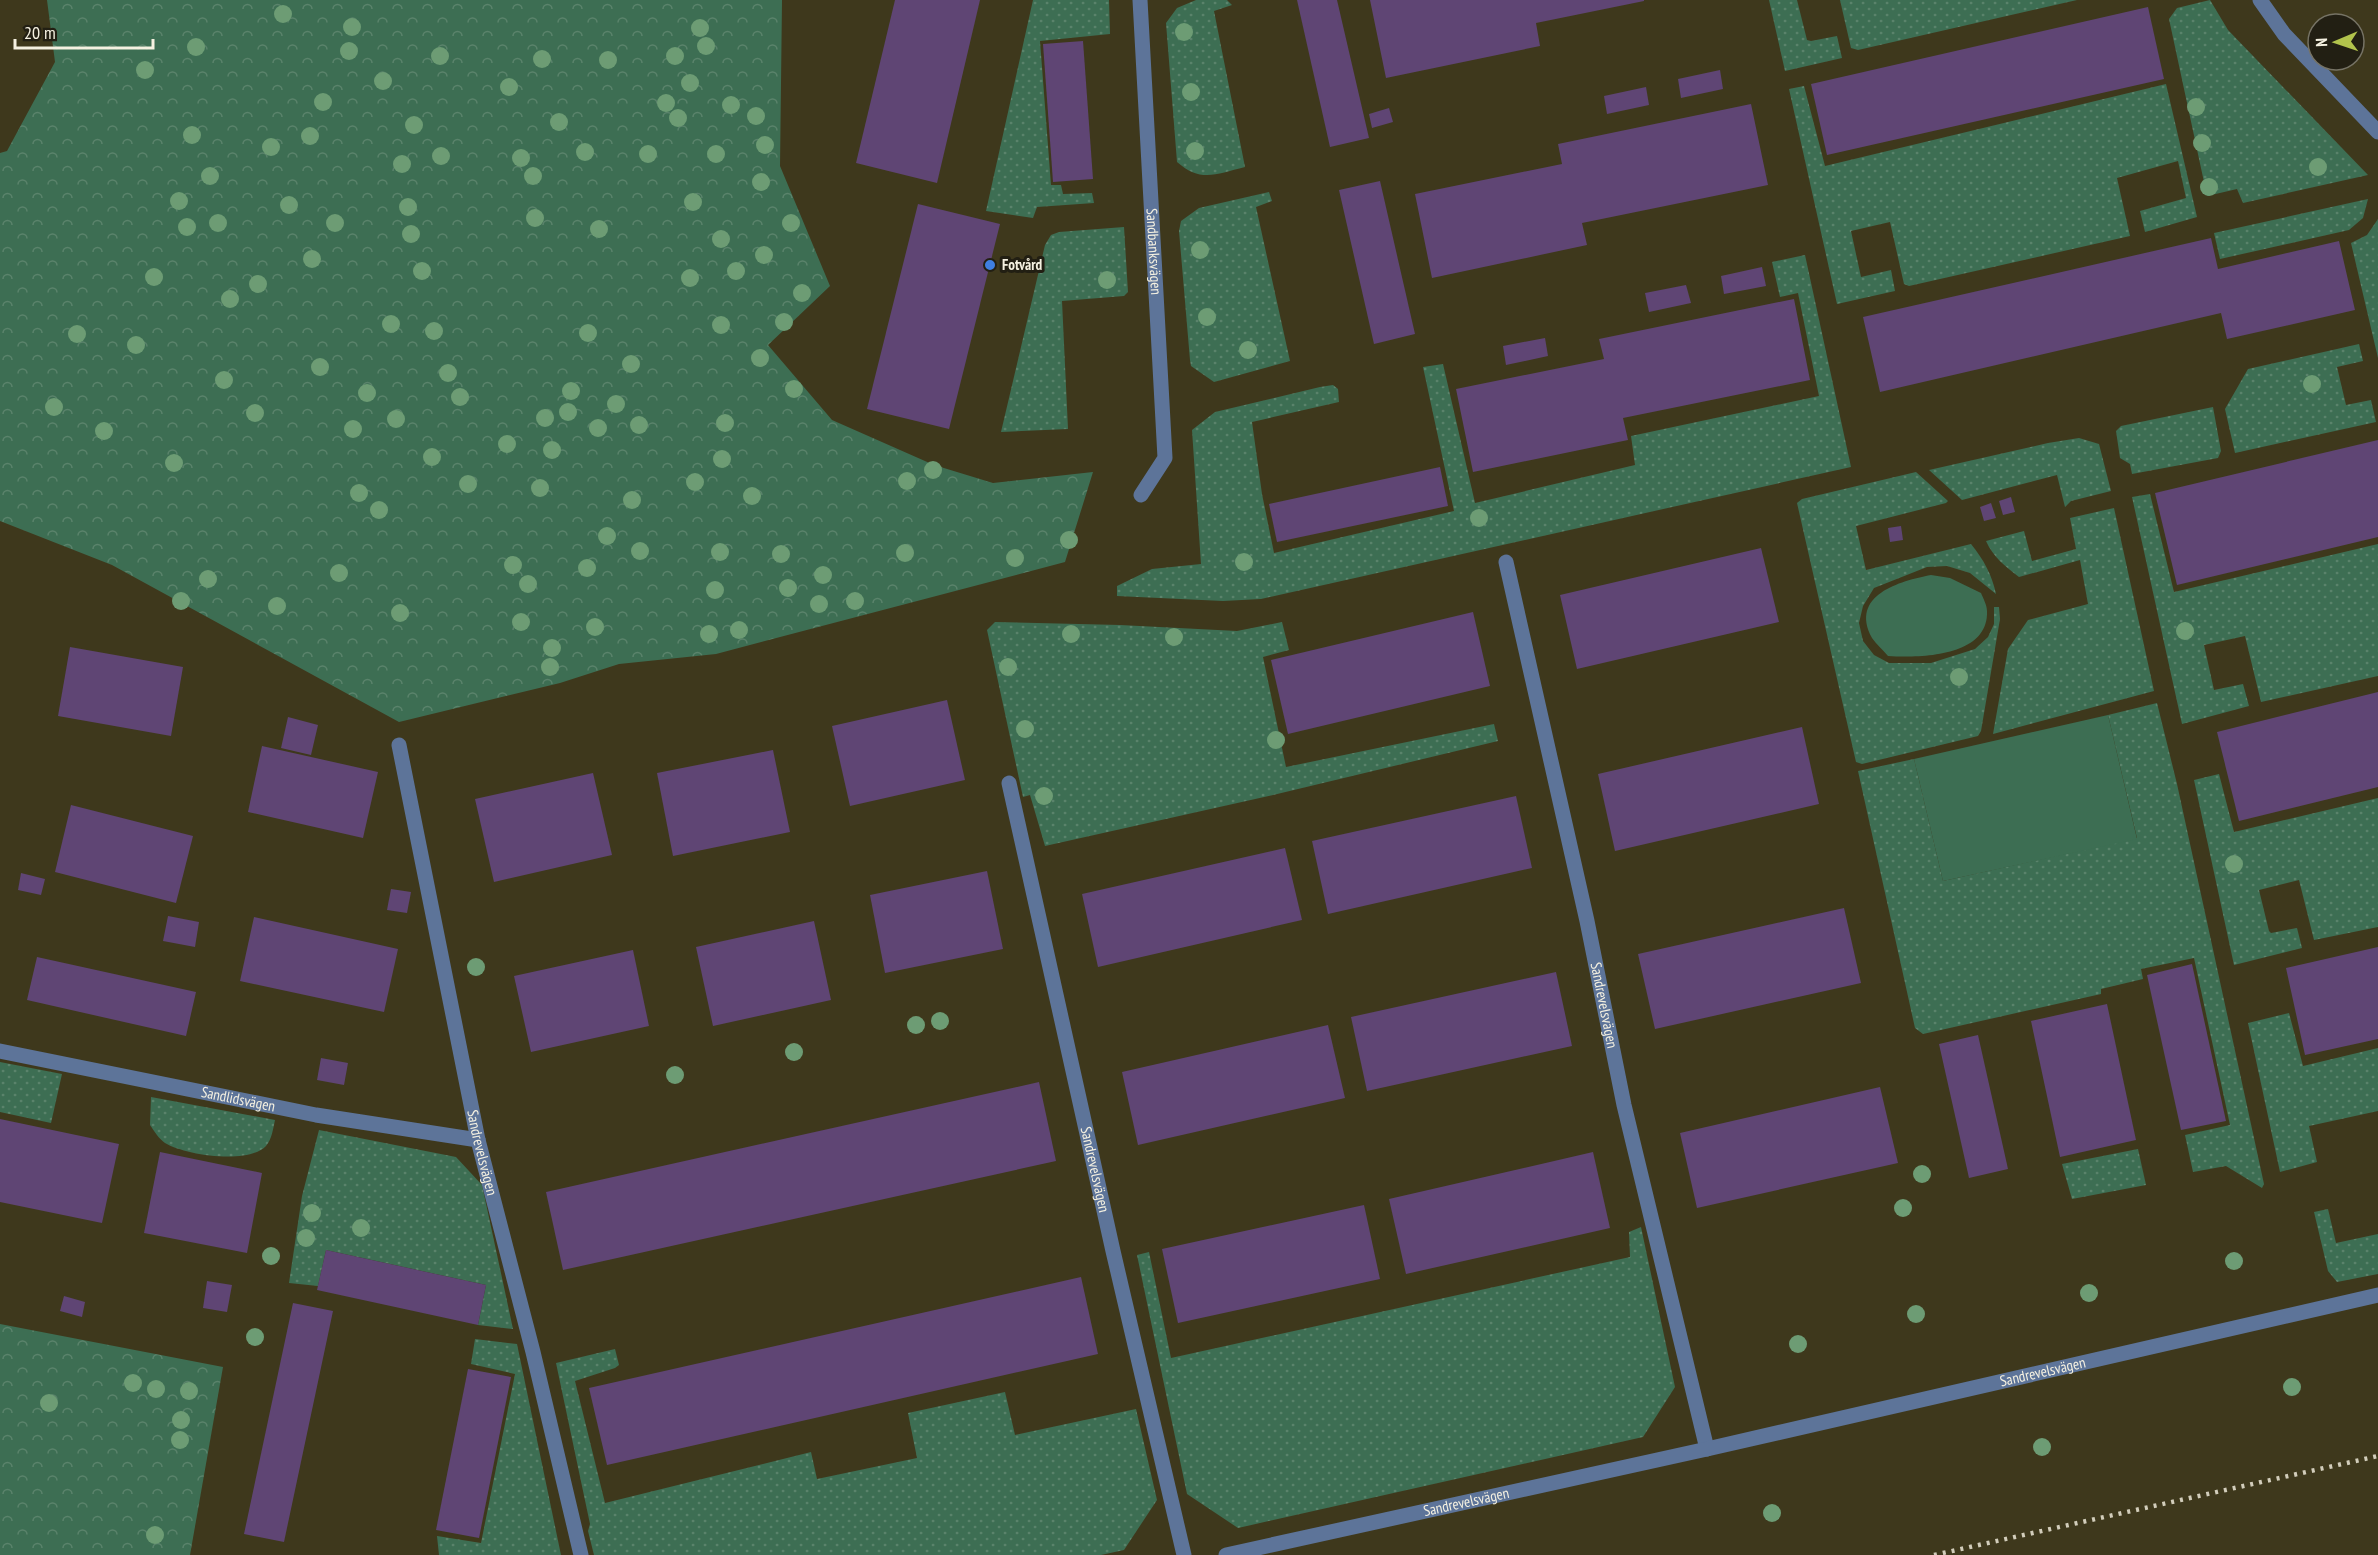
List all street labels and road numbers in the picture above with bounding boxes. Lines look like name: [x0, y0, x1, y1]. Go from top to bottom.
street label: Sandbanksvägen: [1142, 208, 1166, 295]
street label: Sandrevelsvägen: [1587, 961, 1622, 1050]
street label: Sandlidsvägen: [200, 1082, 277, 1116]
street label: Sandrevelsvägen: [463, 1108, 502, 1197]
street label: Sandrevelsvägen: [1077, 1125, 1114, 1214]
street label: Sandrevelsvägen: [1998, 1352, 2087, 1390]
street label: Sandrevelsvägen: [1421, 1483, 1511, 1520]

